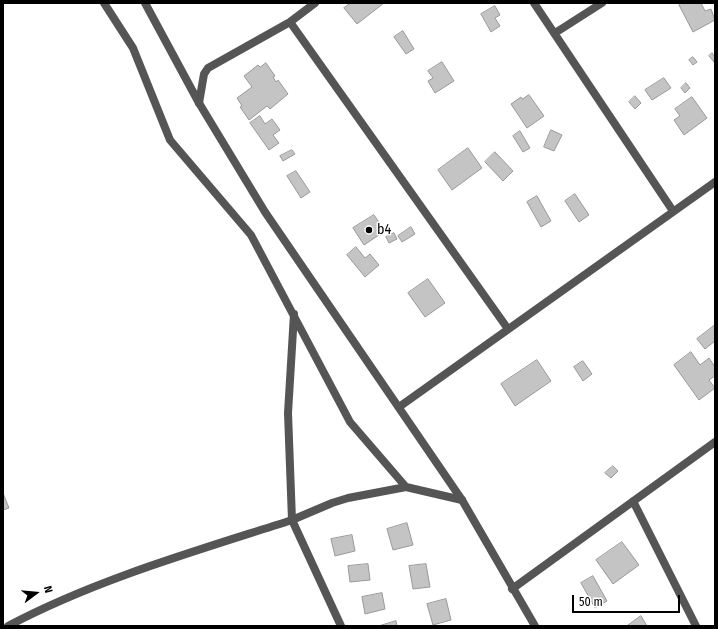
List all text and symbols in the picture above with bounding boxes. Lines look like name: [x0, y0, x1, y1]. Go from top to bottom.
place label: b4: [377, 222, 391, 238]
marker: b4: [364, 225, 374, 235]
north arrow: [16, 573, 56, 613]
text: N: [41, 585, 55, 595]
scale bar: [574, 587, 682, 613]
text: 50 m: [579, 595, 603, 609]

